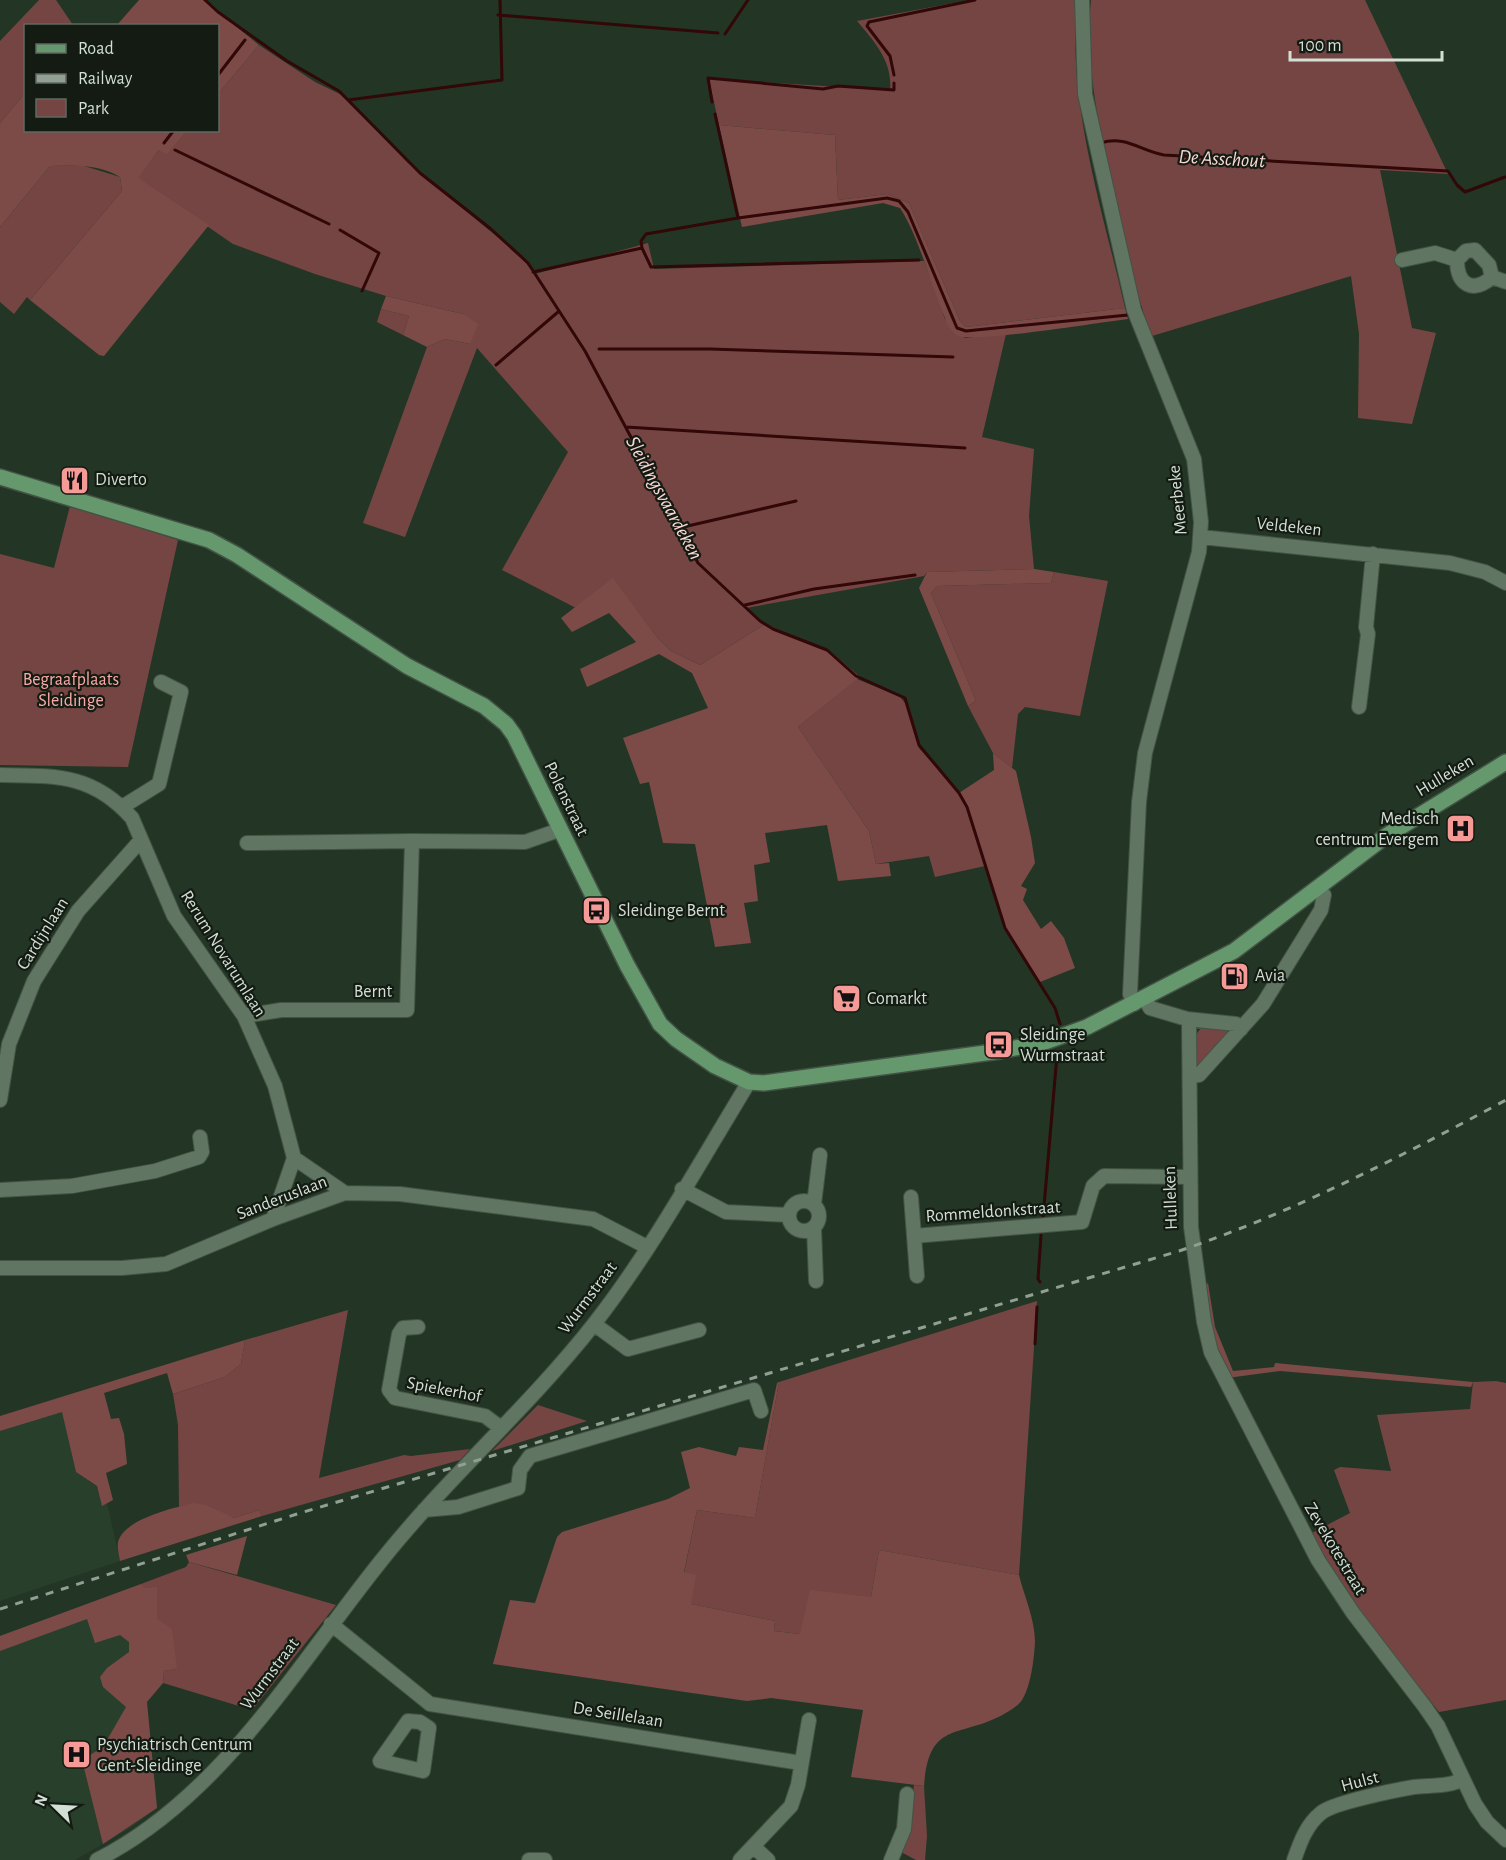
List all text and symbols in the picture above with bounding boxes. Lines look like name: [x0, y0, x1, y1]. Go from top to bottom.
legend: [24, 24, 219, 132]
scale bar: [1290, 24, 1442, 62]
text: 100 m: [1299, 37, 1342, 55]
text: Road: [78, 40, 114, 58]
text: Railway: [78, 70, 133, 88]
text: Park: [78, 100, 110, 118]
water label: De Asschout: [1178, 147, 1266, 171]
water label: Sleidingsvaardeken: [622, 433, 706, 563]
restaurant icon: Diverto: [58, 464, 90, 496]
street label: Meerbeke: [1165, 464, 1191, 536]
place label: Diverto: [95, 471, 147, 489]
street label: Veldeken: [1256, 515, 1322, 539]
park label: Begraafplaats Sleidinge: [23, 671, 119, 710]
street label: Hulleken: [1413, 752, 1477, 800]
street label: Polenstraat: [540, 759, 592, 839]
place label: Medisch centrum Evergem: [1316, 810, 1439, 849]
hospital icon: Medisch centrum Evergem: [1444, 813, 1476, 845]
street label: Rerum Novarumlaan: [177, 888, 269, 1020]
street label: Cardijnlaan: [14, 895, 72, 973]
bus stop icon: Sleidinge Bernt: [581, 895, 613, 927]
place label: Sleidinge Bernt: [618, 902, 725, 920]
fuel station icon: Avia: [1218, 960, 1250, 992]
place label: Avia: [1255, 967, 1285, 985]
street label: Bernt: [354, 983, 393, 1001]
supermarket icon: Comarkt: [830, 983, 862, 1015]
place label: Comarkt: [867, 990, 927, 1008]
place label: Sleidinge Wurmstraat: [1020, 1026, 1105, 1065]
bus stop icon: Sleidinge Wurmstraat: [983, 1029, 1015, 1061]
street label: Hulleken: [1161, 1166, 1181, 1230]
street label: Sanderuslaan: [234, 1173, 330, 1223]
street label: Rommeldonkstraat: [925, 1198, 1061, 1226]
street label: Wurmstraat: [555, 1259, 621, 1337]
street label: Spiekerhof: [405, 1374, 484, 1406]
street label: Zevekotestraat: [1301, 1500, 1370, 1598]
street label: Wurmstraat: [237, 1635, 303, 1713]
street label: De Seillelaan: [572, 1699, 664, 1731]
place label: Psychiatrisch Centrum Gent-Sleidinge: [97, 1736, 253, 1775]
hospital icon: Psychiatrisch Centrum Gent-Sleidinge: [60, 1739, 92, 1771]
street label: Hulst: [1339, 1768, 1381, 1796]
north arrow: [24, 1776, 84, 1836]
text: N: [32, 1792, 51, 1809]

